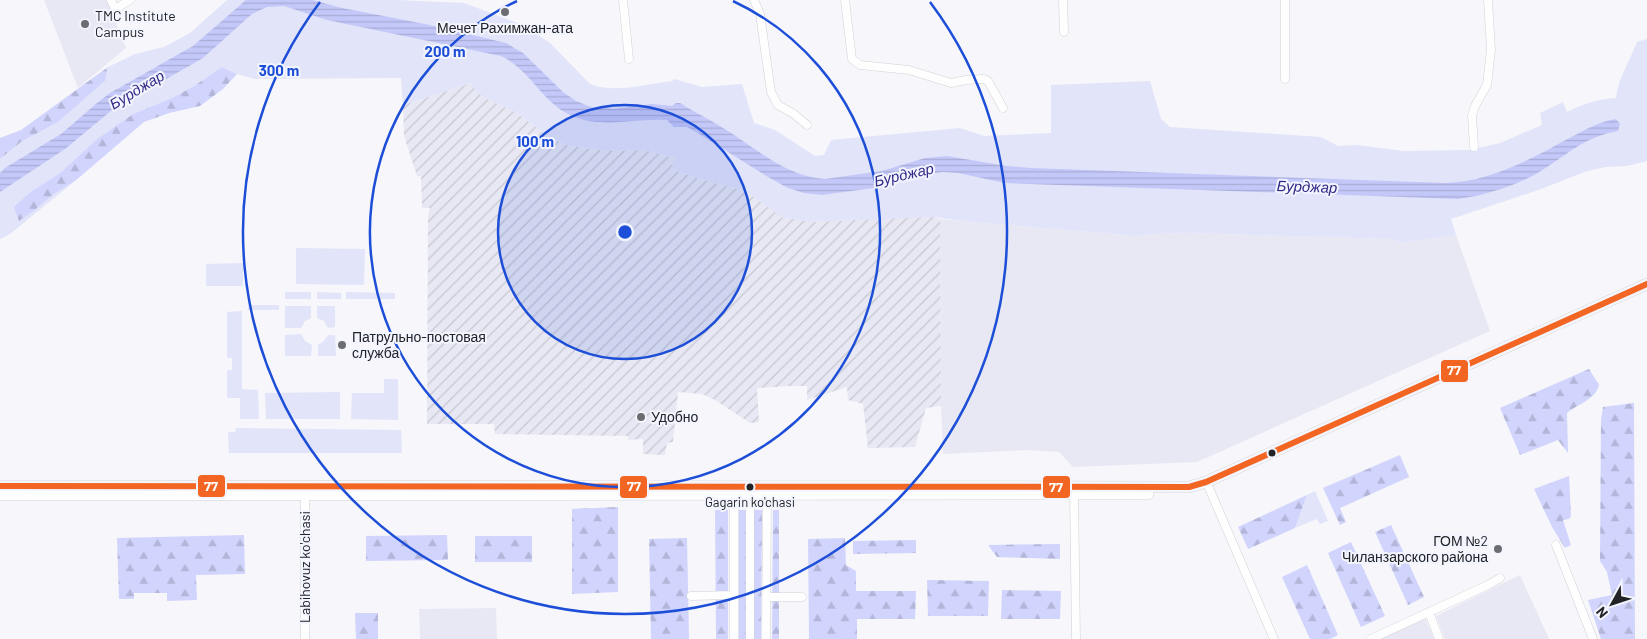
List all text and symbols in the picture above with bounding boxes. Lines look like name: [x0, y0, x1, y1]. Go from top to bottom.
marker: Мечет Рахимжан-ата: [499, 6, 511, 18]
place label: TMC Institute Campus: [95, 7, 176, 40]
marker: TMC Institute Campus: [79, 18, 91, 30]
place label: Мечет Рахимжан-ата: [437, 19, 573, 36]
text: 200 m: [424, 42, 466, 60]
text: 300 m: [259, 61, 299, 79]
water label: Бурджар: [106, 66, 167, 112]
text: 100 m: [516, 132, 554, 150]
water label: Бурджар: [872, 158, 935, 190]
water label: Бурджар: [1276, 176, 1338, 196]
centre of rings: [616, 223, 634, 241]
place label: Патрульно-постовая служба: [352, 328, 486, 361]
marker: Патрульно-постовая служба: [336, 339, 348, 351]
line badge: 77: [1440, 359, 1469, 383]
text: 77: [1447, 361, 1461, 378]
place label: Удобно: [651, 408, 699, 425]
marker: Удобно: [635, 411, 647, 423]
unlabelled marker: [1267, 448, 1277, 458]
line badge: 77: [197, 474, 226, 498]
line badge: 77: [619, 475, 648, 499]
line badge: 77: [1042, 475, 1071, 499]
text: 77: [204, 477, 218, 494]
text: 77: [627, 477, 641, 494]
text: 77: [1049, 478, 1063, 495]
marker: Gagarin ko'chasi: [745, 482, 755, 492]
place label: Gagarin ko'chasi: [705, 494, 795, 510]
street label: Labihovuz ko'chasi: [296, 511, 313, 623]
place label: ГОМ №2 Чиланзарского района: [1342, 532, 1488, 565]
marker: ГОМ №2 Чиланзарского района: [1492, 543, 1504, 555]
north arrow: [1587, 579, 1637, 629]
text: N: [1592, 604, 1611, 622]

